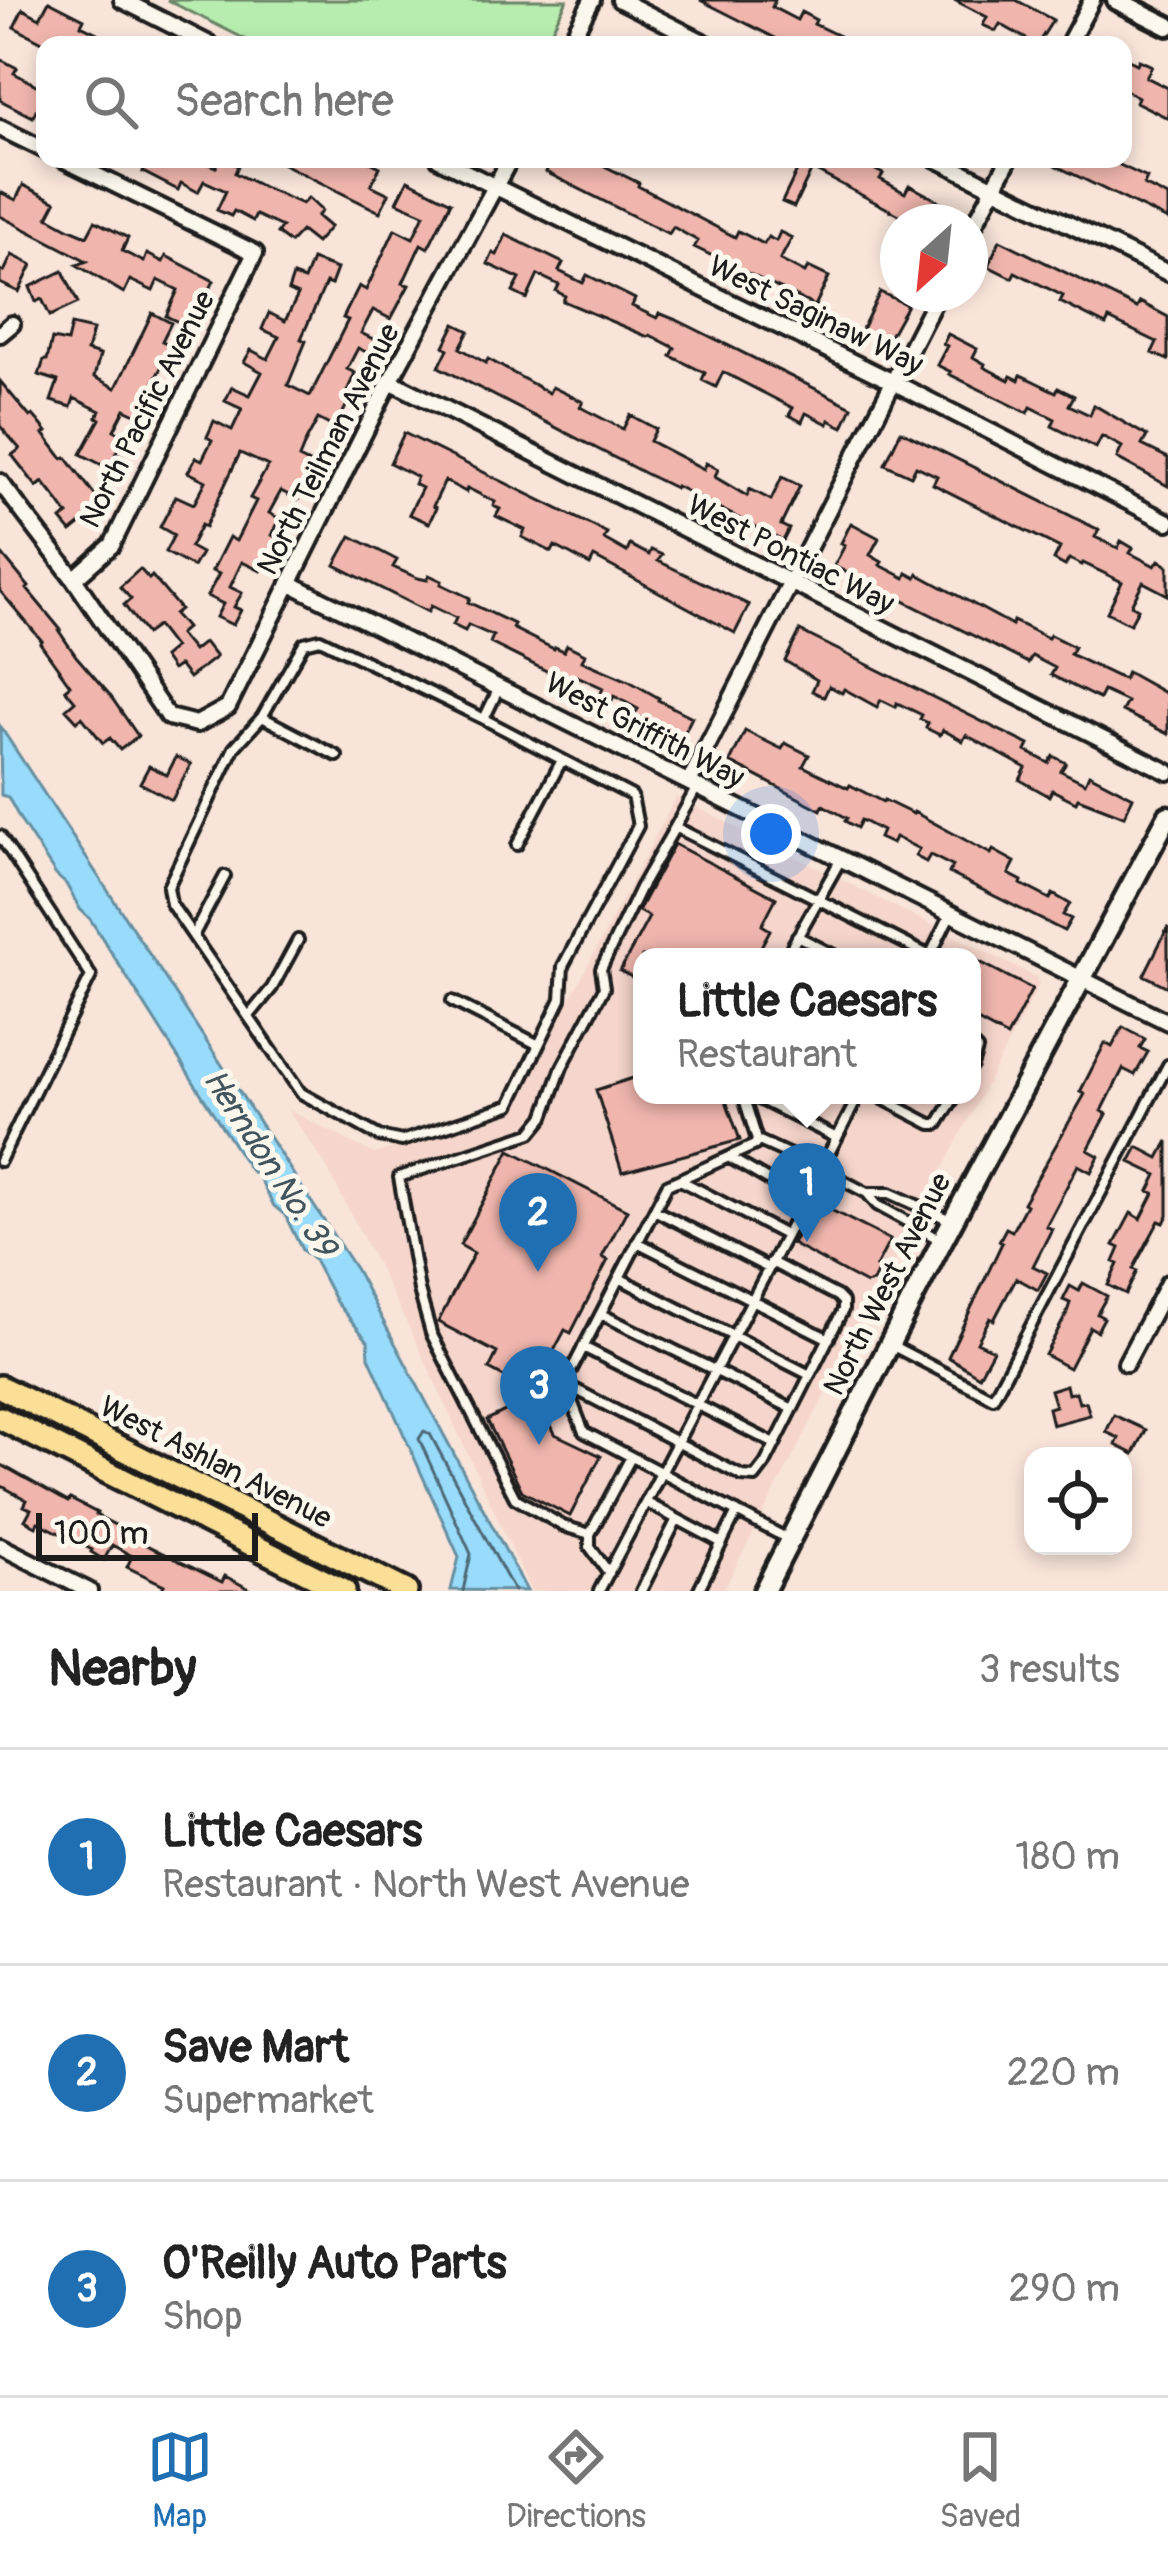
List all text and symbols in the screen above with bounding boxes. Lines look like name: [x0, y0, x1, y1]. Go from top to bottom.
search box: [36, 36, 1132, 168]
icon: search: [78, 69, 144, 135]
text: Search here: [174, 74, 394, 130]
north arrow: [880, 204, 988, 312]
street label: West Saginaw Way: [702, 248, 929, 383]
street label: North Pacific Avenue: [72, 284, 223, 534]
street label: North Teilman Avenue: [249, 317, 408, 581]
street label: West Pontiac Way: [681, 486, 900, 623]
street label: West Griffith Way: [539, 664, 751, 797]
your location: [741, 804, 801, 864]
popup: [633, 948, 981, 1104]
text: Little Caesars: [677, 974, 937, 1030]
text: Restaurant: [677, 1030, 857, 1079]
water label: Herndon No. 39: [194, 1062, 347, 1267]
pin: 1: [768, 1143, 846, 1242]
street label: North West Avenue: [815, 1167, 960, 1402]
pin: 2: [499, 1173, 577, 1272]
pin: 3: [500, 1346, 578, 1445]
street label: West Ashlan Avenue: [94, 1388, 338, 1537]
map controls: [1024, 1447, 1132, 1555]
button: locate: [1024, 1447, 1132, 1555]
scale bar: [36, 1507, 258, 1560]
text: 100 m: [54, 1513, 148, 1554]
text: Nearby: [48, 1637, 196, 1701]
text: 3 results: [979, 1645, 1120, 1694]
text: Little Caesars: [162, 1804, 422, 1860]
text: 1: [79, 1832, 95, 1881]
text: 180 m: [1015, 1832, 1120, 1881]
text: Restaurant · North West Avenue: [162, 1860, 689, 1909]
text: Save Mart: [162, 2020, 349, 2076]
text: 2: [76, 2048, 98, 2097]
text: 220 m: [1007, 2048, 1120, 2097]
text: Supermarket: [162, 2076, 374, 2125]
text: O'Reilly Auto Parts: [162, 2236, 507, 2292]
text: 3: [76, 2264, 98, 2313]
text: 290 m: [1008, 2264, 1120, 2313]
text: Shop: [162, 2292, 243, 2341]
tab: Map: [147, 2424, 213, 2537]
tab: Directions: [506, 2424, 646, 2537]
tab: Saved: [939, 2424, 1021, 2537]

